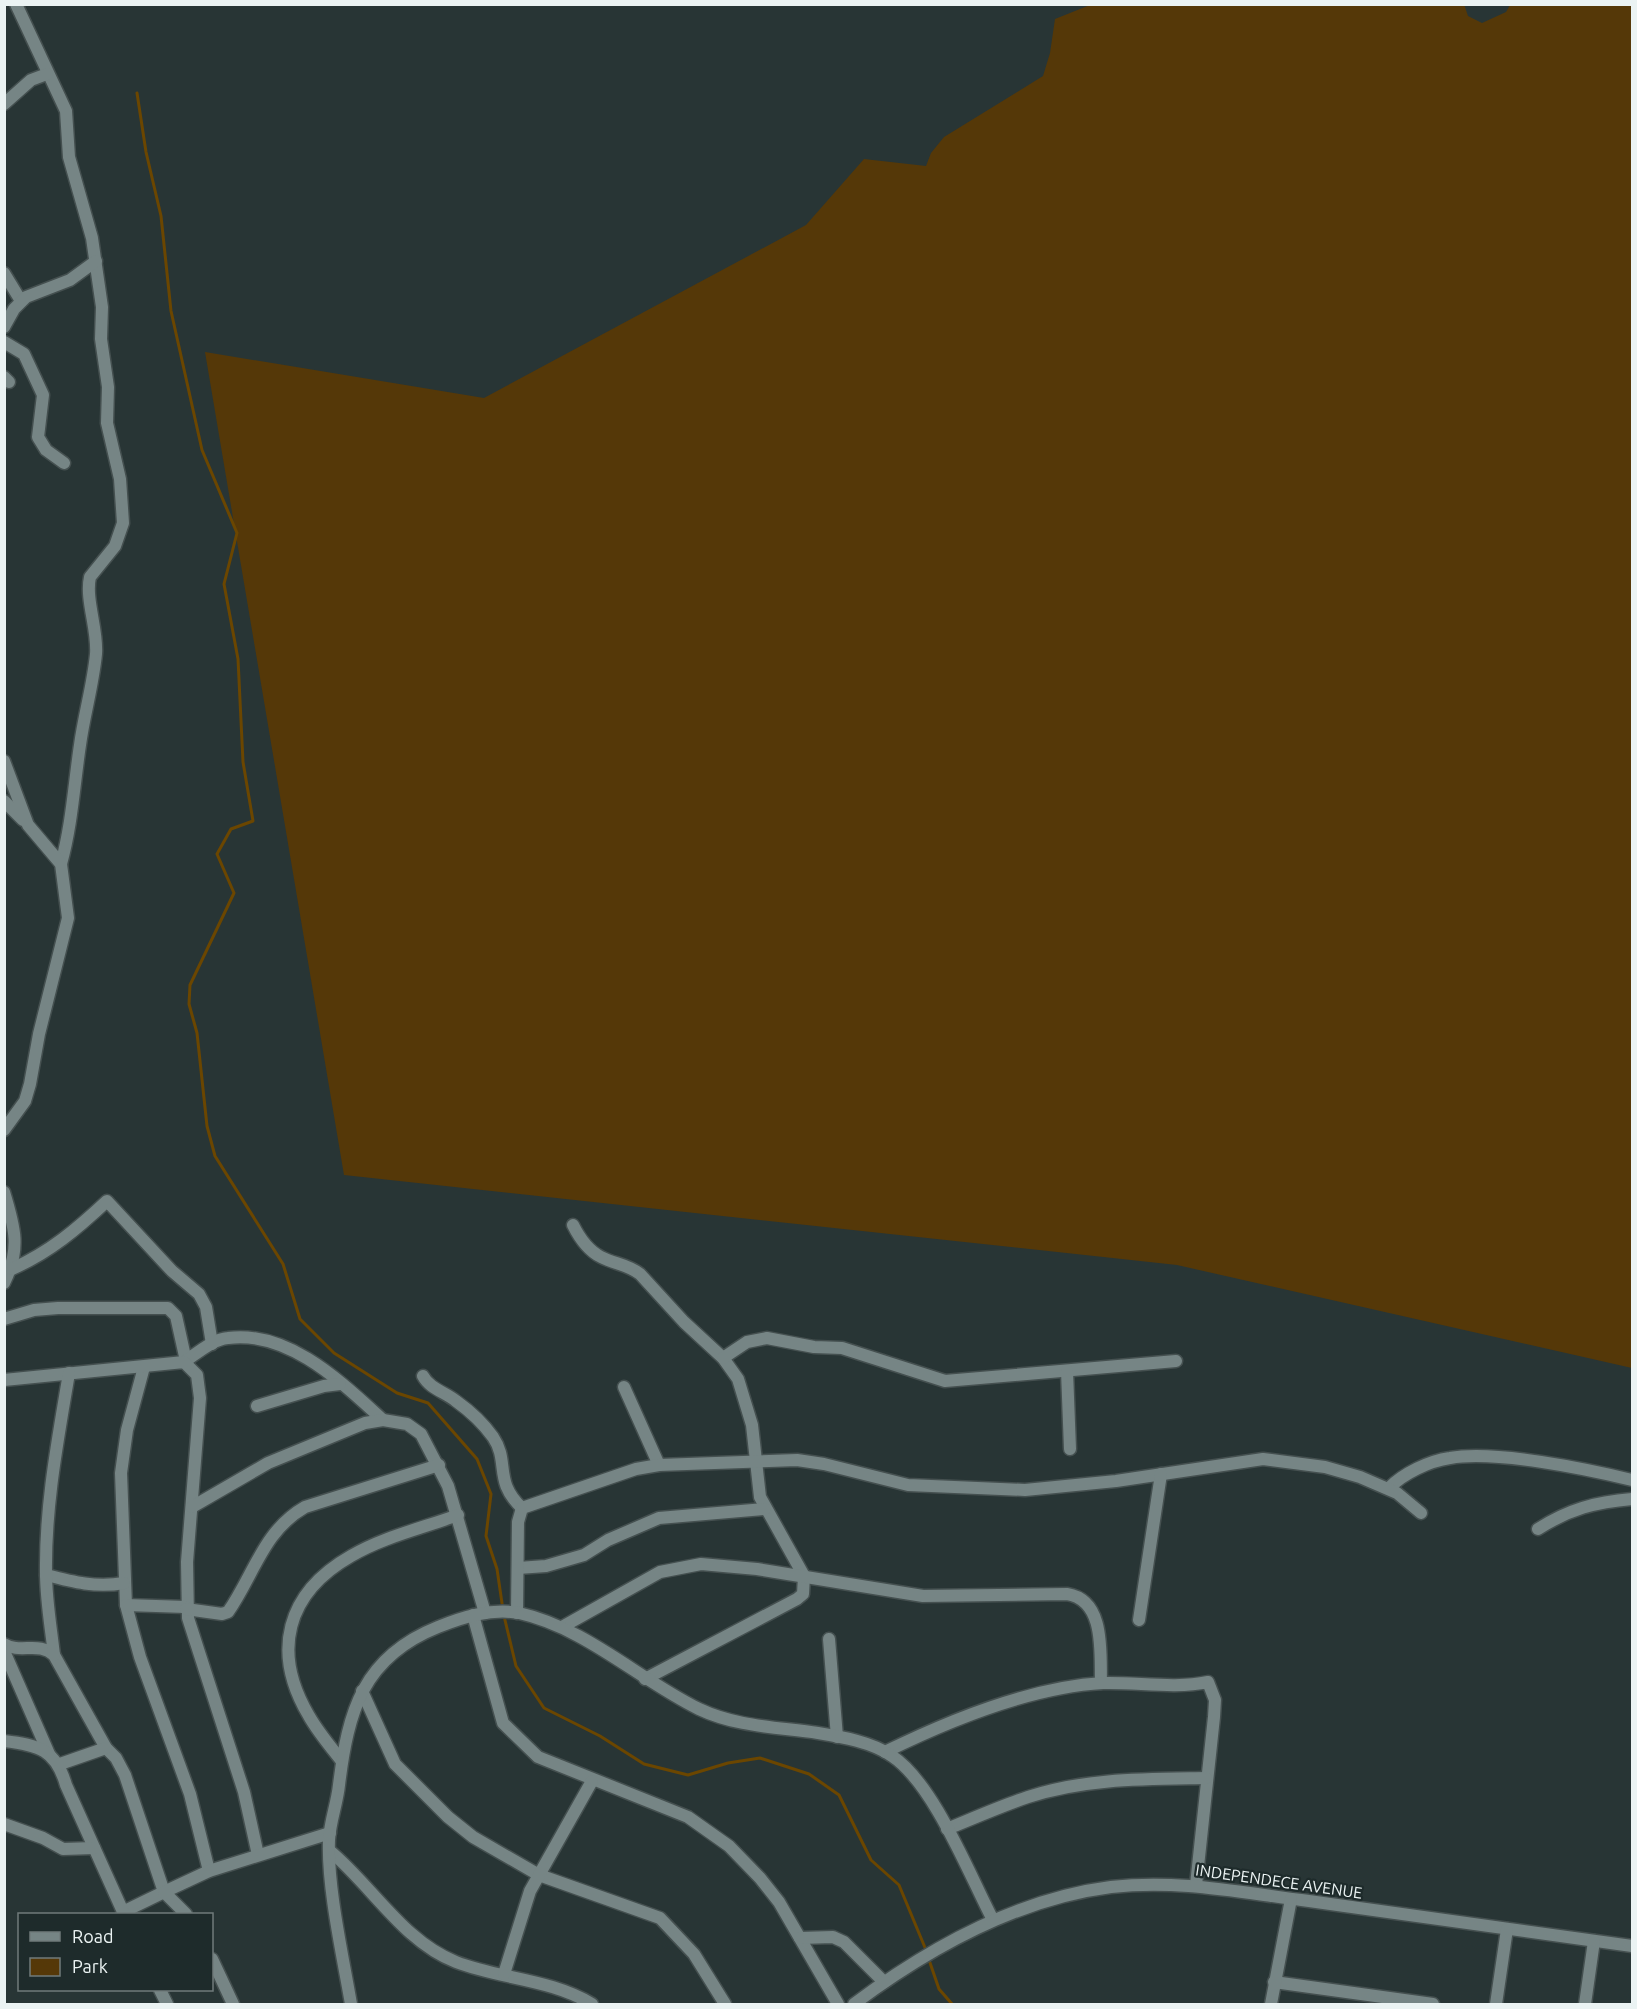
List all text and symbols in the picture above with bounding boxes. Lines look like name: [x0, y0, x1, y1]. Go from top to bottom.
street label: INDEPENDECE AVENUE: [1194, 1860, 1364, 1902]
legend: [18, 1913, 213, 1991]
text: Road: [72, 1926, 114, 1946]
text: Park: [72, 1956, 108, 1976]

